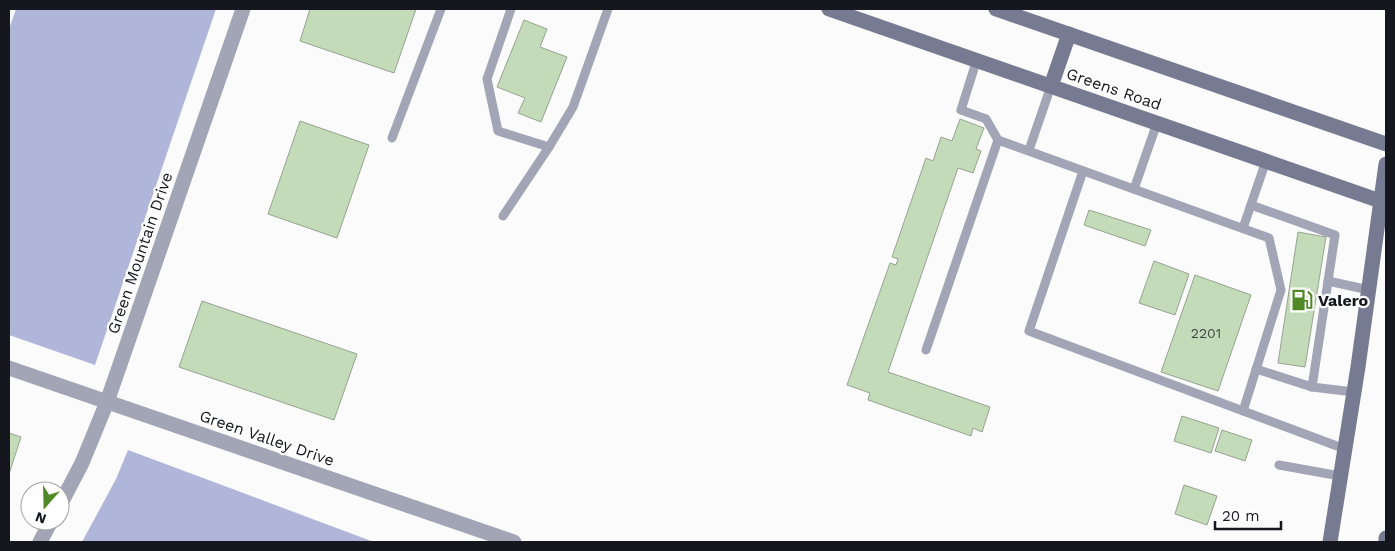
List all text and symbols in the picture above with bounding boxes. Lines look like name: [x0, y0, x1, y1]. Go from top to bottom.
street label: Greens Road: [1064, 64, 1164, 114]
street label: Green Mountain Drive: [103, 170, 177, 336]
fuel station icon: Valero: [1289, 287, 1315, 313]
place label: Valero: [1318, 291, 1369, 310]
house number: 2201: [1191, 325, 1221, 341]
street label: Green Valley Drive: [197, 406, 337, 470]
north arrow: [20, 481, 70, 531]
scale bar: [1215, 498, 1281, 530]
text: 20 m: [1222, 507, 1260, 525]
text: N: [33, 509, 48, 528]

